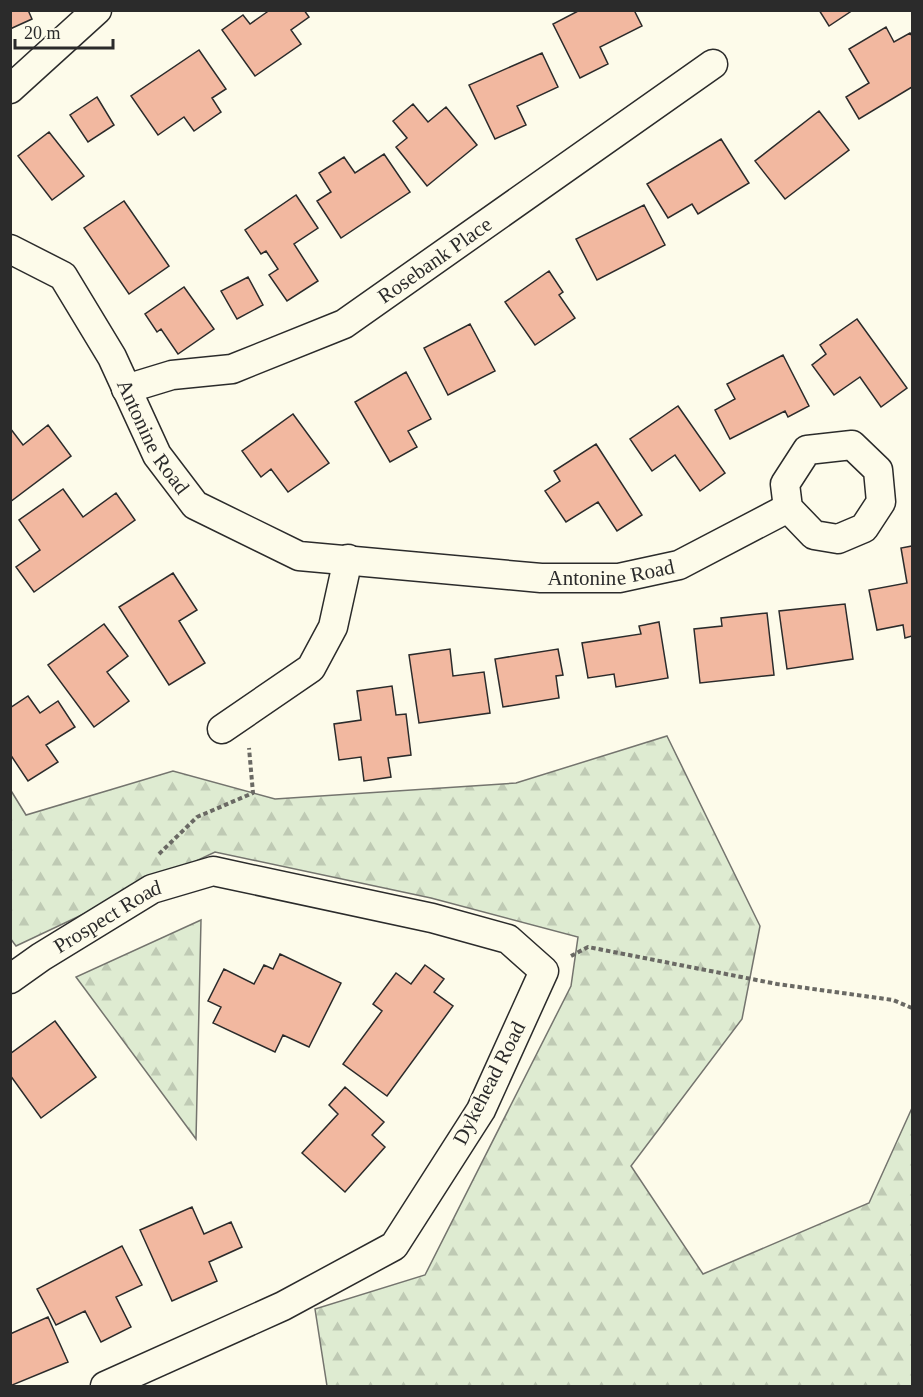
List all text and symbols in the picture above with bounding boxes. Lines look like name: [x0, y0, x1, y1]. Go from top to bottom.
scale bar: [15, 12, 112, 50]
text: 20 m: [24, 23, 61, 43]
street label: Rosebank Place: [373, 212, 496, 308]
street label: Antonine Road: [112, 376, 195, 499]
street label: Antonine Road: [547, 554, 677, 590]
street label: Prospect Road: [49, 875, 164, 958]
street label: Dykehead Road: [448, 1017, 530, 1148]

